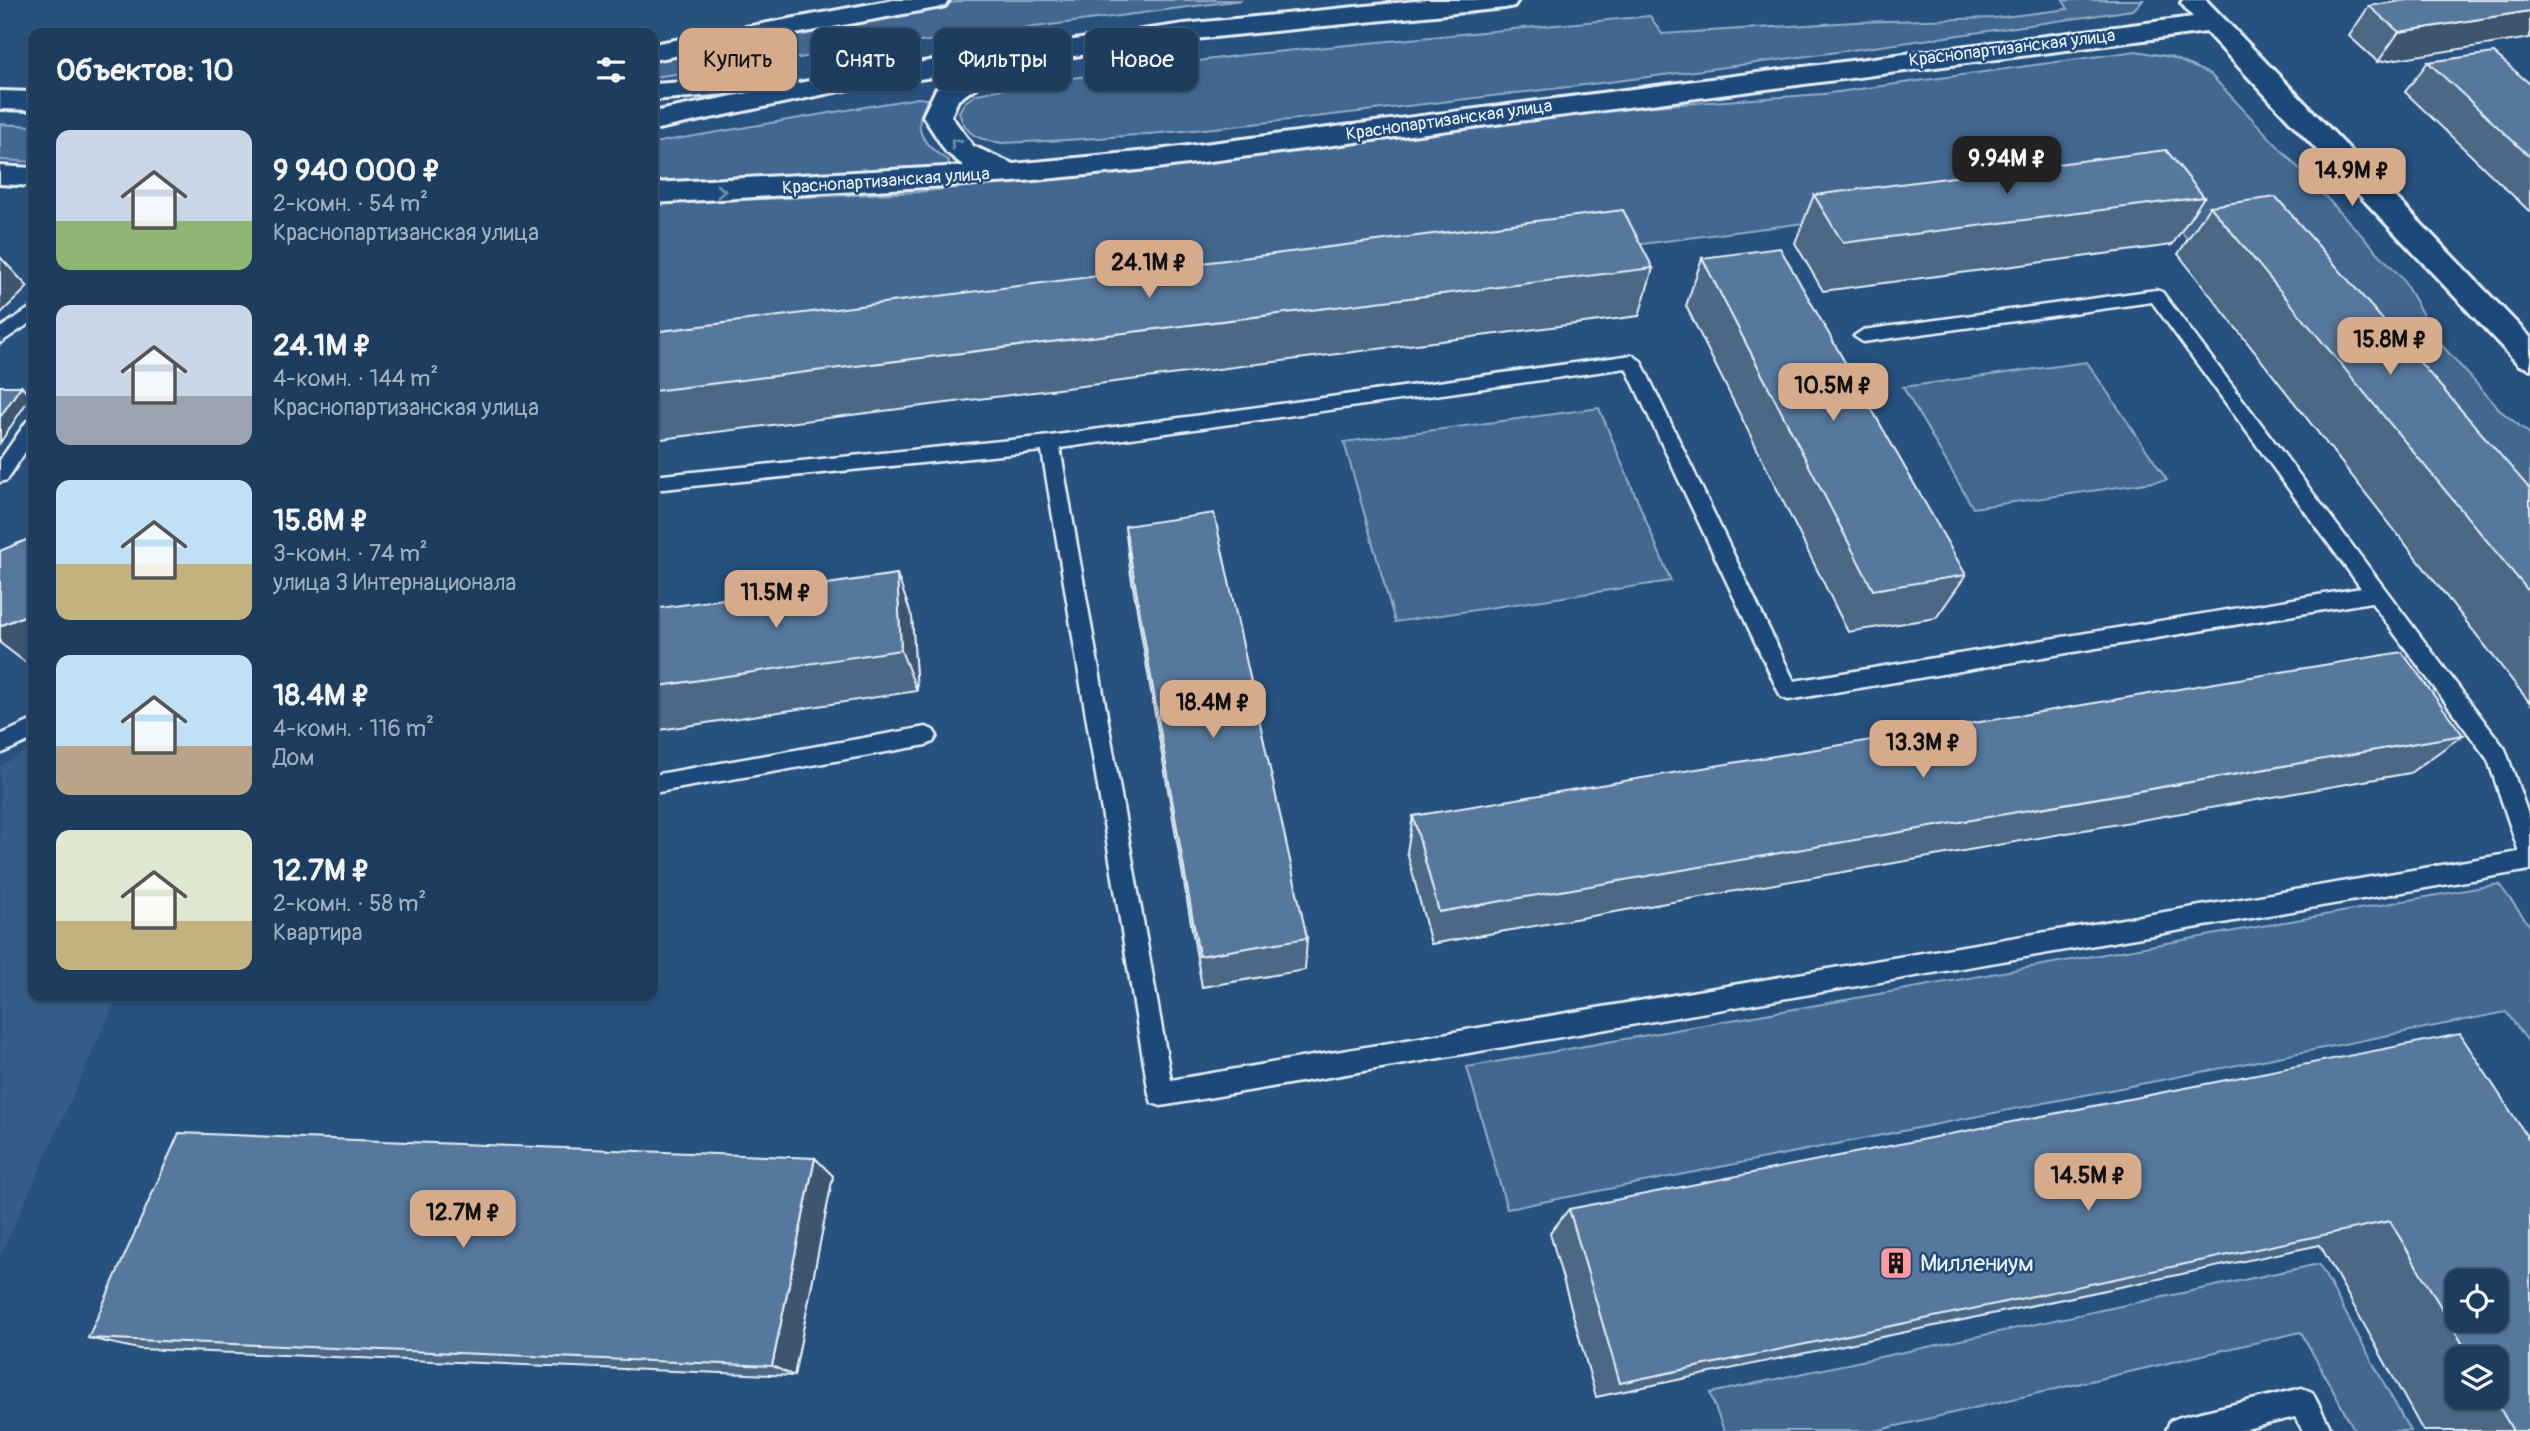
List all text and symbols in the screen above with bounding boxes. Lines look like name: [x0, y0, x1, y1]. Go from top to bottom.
street label: Краснопартизанская улица: [1907, 24, 2117, 72]
chip: Купить: [679, 28, 797, 91]
chip: Снять: [811, 28, 920, 91]
chip: Фильтры: [934, 28, 1071, 91]
chip: Новое: [1085, 28, 1198, 91]
icon: filters: [592, 51, 630, 89]
text: Объектов: 10: [56, 52, 234, 89]
street label: Краснопартизанская улица: [1344, 94, 1554, 146]
pin: 9.94M ₽: [1942, 136, 2072, 196]
one-way arrow: [951, 139, 963, 152]
text: 9.94M ₽: [1968, 144, 2046, 173]
pin: 14.9M ₽: [2287, 148, 2417, 208]
text: 9 940 000 ₽: [273, 152, 441, 189]
text: 14.9M ₽: [2315, 156, 2389, 185]
icon: home: [112, 158, 196, 242]
street label: Краснопартизанская улица: [781, 162, 991, 200]
one-way arrow: [716, 184, 727, 199]
text: 2-комн. · 54 m²: [273, 189, 428, 218]
text: Краснопартизанская улица: [273, 218, 539, 247]
pin: 24.1M ₽: [1084, 240, 1214, 300]
text: 24.1M ₽: [1111, 248, 1187, 277]
pin: 15.8M ₽: [2325, 318, 2455, 377]
text: 15.8M ₽: [2353, 325, 2427, 354]
text: 24.1M ₽: [273, 327, 372, 364]
icon: home: [112, 333, 196, 417]
text: 4-комн. · 144 m²: [273, 364, 438, 393]
pin: 10.5M ₽: [1768, 364, 1898, 423]
text: 10.5M ₽: [1794, 371, 1872, 400]
text: Краснопартизанская улица: [273, 393, 539, 422]
text: 15.8M ₽: [273, 502, 369, 539]
icon: home: [112, 508, 196, 592]
text: 3-комн. · 74 m²: [273, 539, 428, 568]
text: улица 3 Интернационала: [273, 568, 516, 597]
pin: 11.5M ₽: [711, 570, 841, 630]
text: 11.5M ₽: [741, 578, 811, 607]
text: 18.4M ₽: [273, 677, 370, 714]
pin: 18.4M ₽: [1148, 680, 1278, 740]
icon: home: [112, 683, 196, 767]
text: 18.4M ₽: [1176, 688, 1250, 717]
text: 4-комн. · 116 m²: [273, 714, 434, 743]
pin: 13.3M ₽: [1858, 720, 1988, 780]
text: 13.3M ₽: [1885, 728, 1961, 757]
text: Дом: [273, 743, 314, 772]
text: 12.7M ₽: [273, 852, 370, 889]
icon: home: [112, 858, 196, 942]
text: 2-комн. · 58 m²: [273, 889, 426, 918]
text: Квартира: [273, 918, 362, 947]
pin: 14.5M ₽: [2023, 1154, 2153, 1213]
text: 14.5M ₽: [2050, 1161, 2126, 1190]
pin: 12.7M ₽: [398, 1190, 528, 1250]
text: 12.7M ₽: [426, 1198, 500, 1227]
building icon: Миллениум: [1877, 1244, 1915, 1282]
place label: Миллениум: [1920, 1249, 2034, 1278]
map controls: [2445, 1269, 2508, 1409]
button: locate: [2445, 1269, 2508, 1332]
button: layers: [2445, 1346, 2508, 1409]

